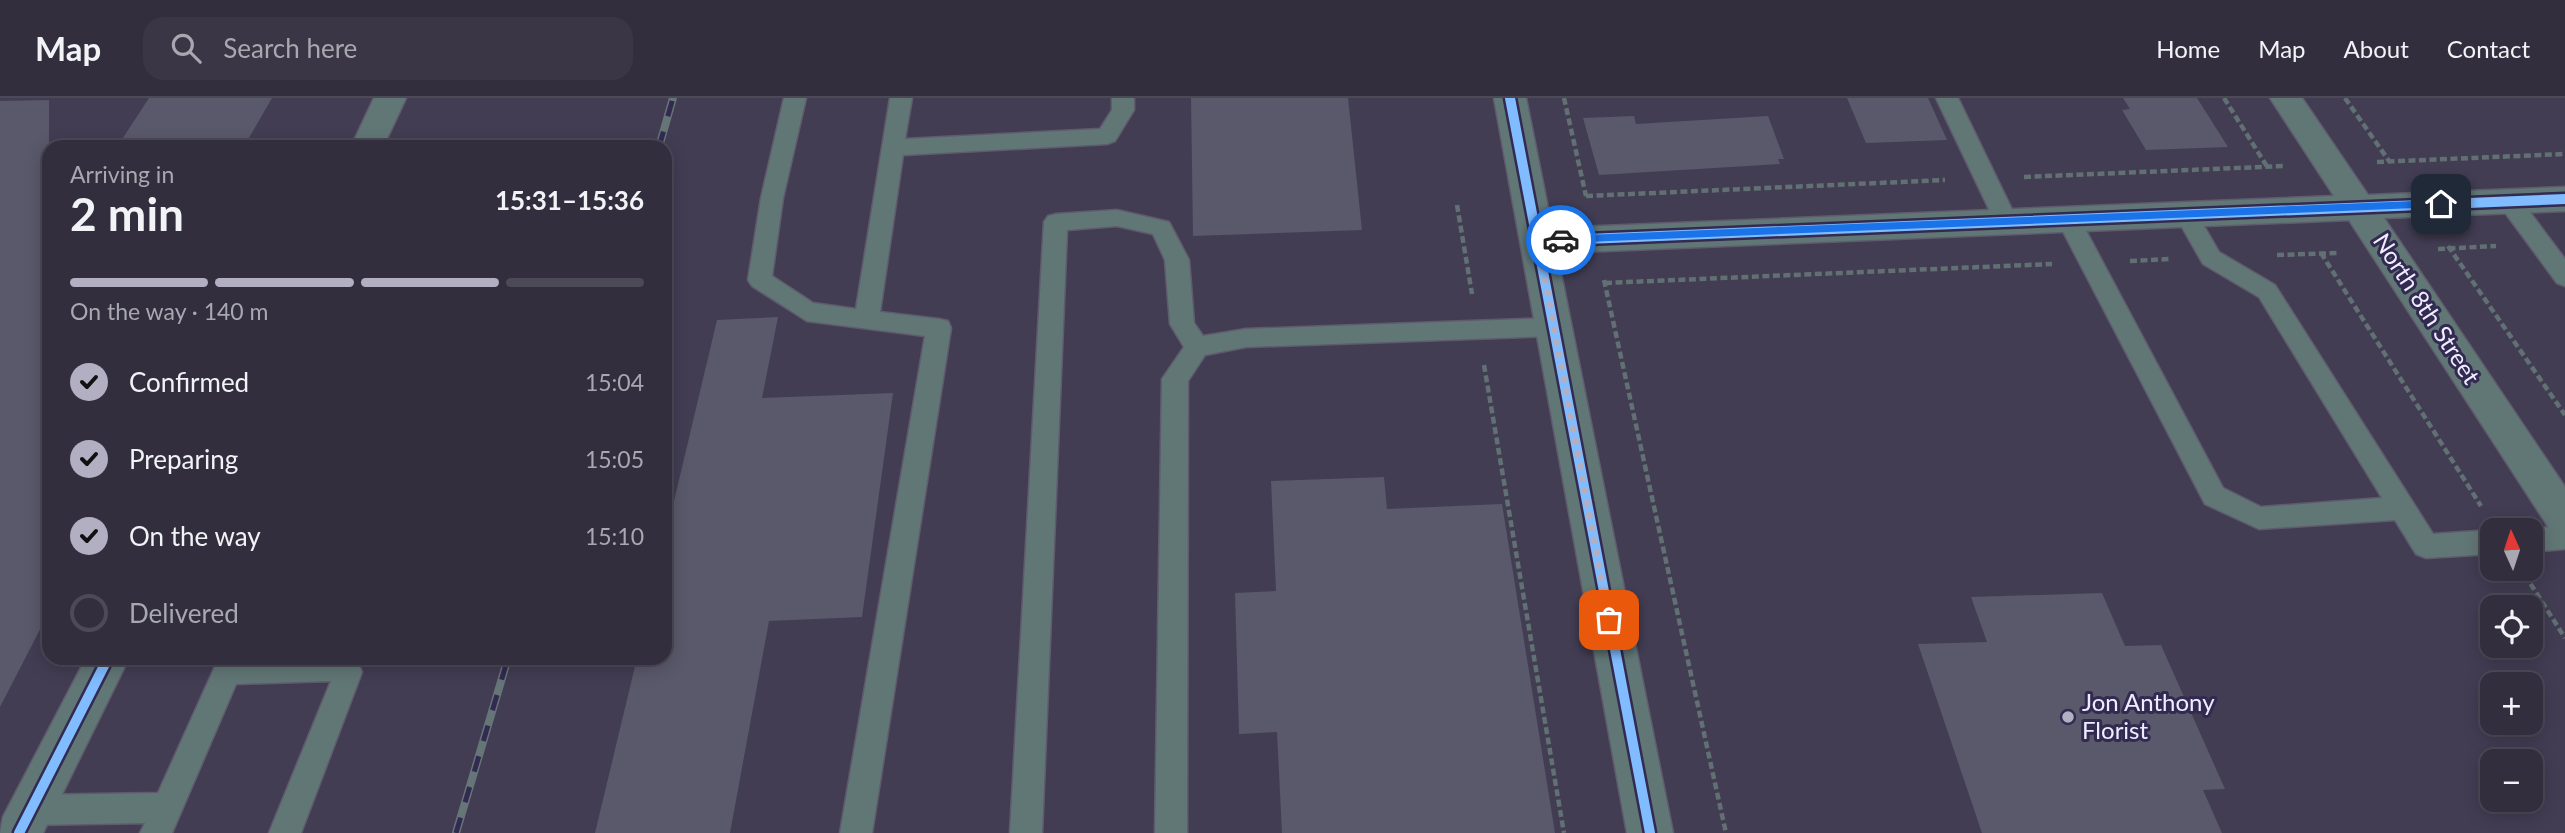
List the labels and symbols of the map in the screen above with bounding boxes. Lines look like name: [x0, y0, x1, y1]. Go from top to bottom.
pin: [2411, 174, 2471, 234]
courier: [1526, 205, 1596, 275]
street label: North 8th Street: [2368, 227, 2487, 389]
north arrow: [2480, 518, 2543, 581]
pin: [1579, 590, 1639, 650]
place label: Jon Anthony Florist: [2082, 687, 2215, 744]
marker: Jon Anthony Florist: [2060, 709, 2076, 725]

